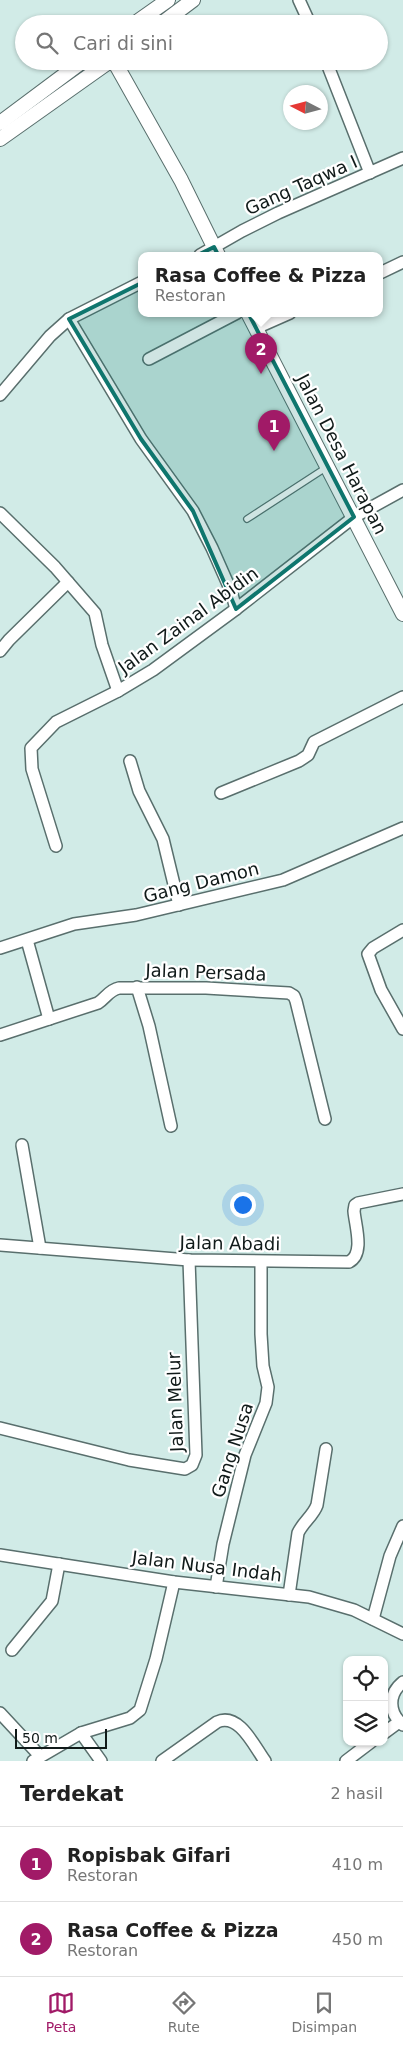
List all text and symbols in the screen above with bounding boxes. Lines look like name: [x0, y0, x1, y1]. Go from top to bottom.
search box: [15, 15, 388, 70]
icon: search: [33, 29, 61, 57]
text: Cari di sini: [73, 32, 173, 54]
north arrow: [283, 85, 328, 130]
street label: Gang Taqwa I: [242, 151, 360, 219]
popup: [138, 252, 383, 317]
text: Rasa Coffee & Pizza: [155, 264, 366, 286]
text: Restoran: [155, 286, 226, 305]
pin: 2: [245, 333, 277, 374]
street label: Jalan Desa Harapan: [292, 369, 392, 538]
pin: 1: [258, 410, 290, 451]
street label: Jalan Zainal Abidin: [113, 562, 262, 678]
street label: Gang Damon: [141, 857, 261, 907]
street label: Jalan Persada: [144, 959, 267, 985]
your location: [230, 1192, 256, 1218]
street label: Jalan Abadi: [178, 1232, 281, 1254]
street label: Jalan Melur: [163, 1351, 187, 1453]
street label: Gang Nusa: [207, 1400, 257, 1500]
street label: Jalan Nusa Indah: [130, 1546, 283, 1586]
map controls: [343, 1656, 388, 1746]
button: locate: [343, 1656, 388, 1701]
button: layers: [343, 1701, 388, 1746]
scale bar: [15, 1726, 108, 1749]
text: 50 m: [22, 1730, 58, 1746]
text: Terdekat: [20, 1782, 124, 1806]
text: 2 hasil: [331, 1784, 383, 1803]
text: Ropisbak Gifari: [67, 1844, 231, 1866]
text: 1: [30, 1855, 42, 1874]
text: 410 m: [332, 1855, 383, 1874]
text: Restoran: [67, 1866, 138, 1885]
text: Rasa Coffee & Pizza: [67, 1919, 279, 1941]
text: 2: [30, 1930, 42, 1949]
text: 450 m: [332, 1930, 383, 1949]
text: Restoran: [67, 1941, 138, 1960]
tab: Peta: [46, 1989, 76, 2035]
tab: Rute: [168, 1989, 200, 2035]
tab: Disimpan: [291, 1989, 357, 2035]

